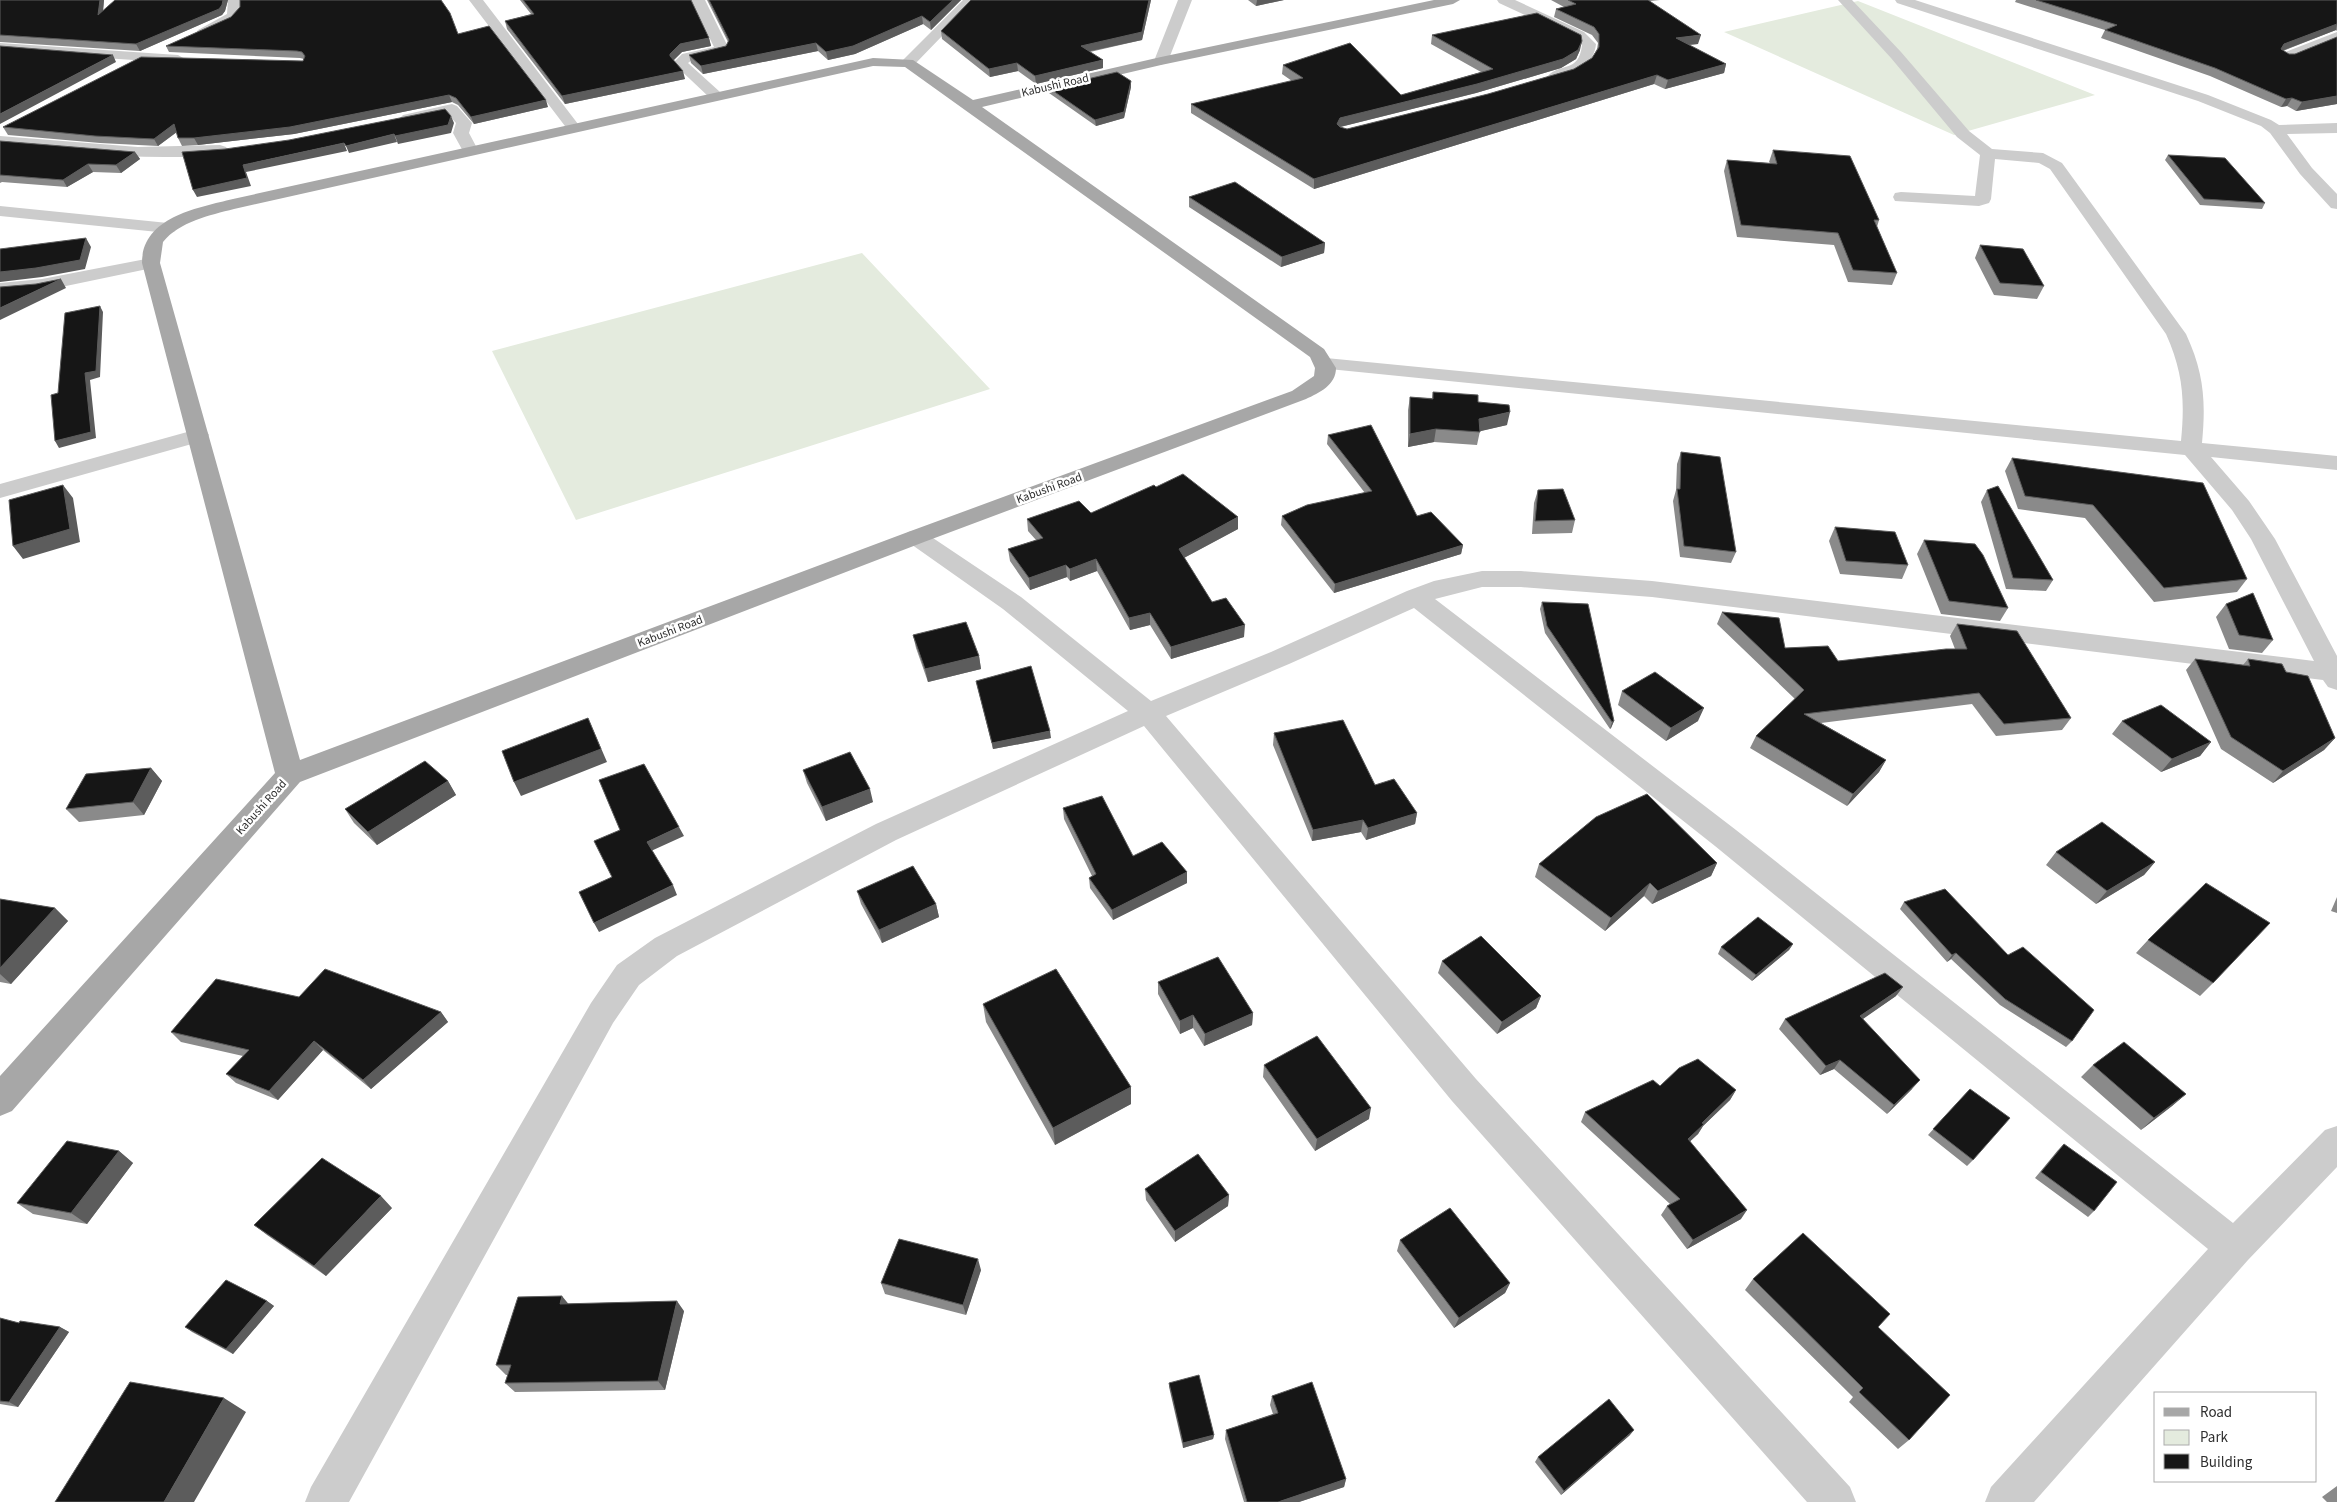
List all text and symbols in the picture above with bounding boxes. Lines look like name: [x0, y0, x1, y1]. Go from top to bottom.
street label: Kabushi Road: [1020, 69, 1091, 102]
street label: Kabushi Road: [1014, 469, 1084, 508]
street label: Kabushi Road: [635, 611, 705, 652]
street label: Kabushi Road: [232, 776, 291, 839]
legend: [2154, 1392, 2317, 1482]
text: Road: [2200, 1402, 2232, 1423]
text: Park: [2200, 1427, 2229, 1448]
text: Building: [2200, 1452, 2253, 1473]

